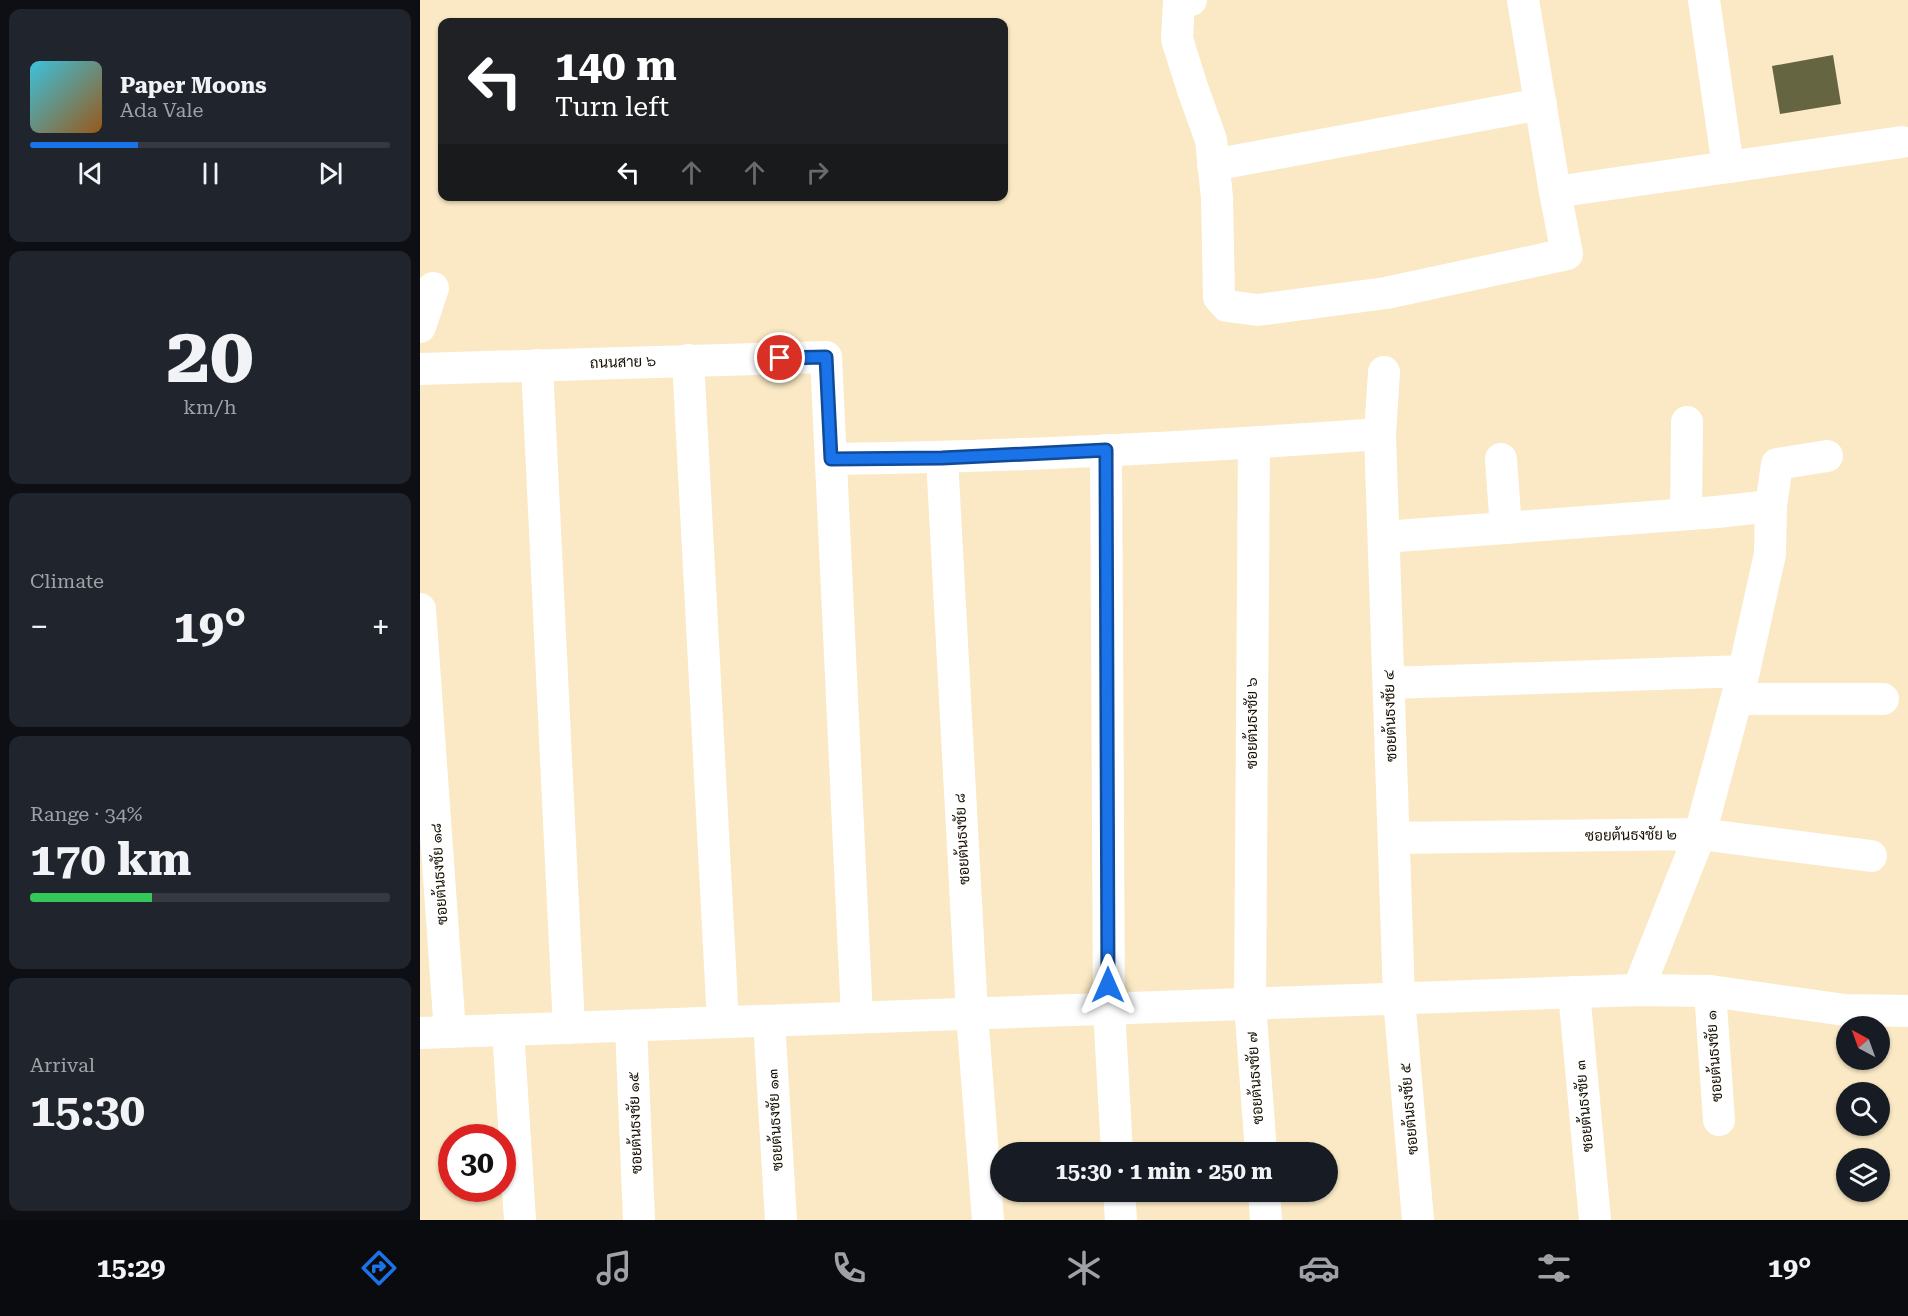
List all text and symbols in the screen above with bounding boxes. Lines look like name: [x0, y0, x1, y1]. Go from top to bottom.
text: 140 m: [555, 41, 677, 90]
icon: left: [456, 42, 534, 120]
text: Paper Moons: [120, 73, 267, 98]
text: Turn left: [555, 91, 669, 123]
text: Ada Vale: [120, 98, 203, 122]
icon: left: [612, 156, 645, 189]
icon: ahead: [675, 156, 708, 189]
icon: ahead: [738, 156, 771, 189]
icon: right: [801, 156, 834, 189]
icon: previous: [74, 157, 107, 190]
icon: pause: [194, 157, 227, 190]
icon: next: [314, 157, 347, 190]
text: 20: [166, 310, 254, 401]
pin: [754, 332, 805, 383]
icon: arrive: [763, 341, 796, 374]
street label: ถนนสาย ๖: [590, 352, 656, 372]
text: km/h: [183, 395, 237, 419]
text: Climate: [30, 569, 104, 593]
text: 19°: [174, 600, 246, 653]
text: −: [30, 607, 48, 646]
text: +: [372, 607, 390, 646]
street label: ซอยต้นธงชัย ๔: [1378, 669, 1401, 762]
street label: ซอยต้นธงชัย ๖: [1242, 677, 1261, 769]
street label: ซอยต้นธงชัย ๘: [950, 793, 973, 885]
text: Range · 34%: [30, 802, 142, 826]
street label: ซอยต้นธงชัย ๑๘: [425, 823, 452, 926]
street label: ซอยต้นธงชัย ๒: [1585, 824, 1677, 845]
text: 170 km: [30, 833, 191, 886]
position arrow: [1076, 953, 1140, 1017]
street label: ซอยต้นธงชัย ๑: [1701, 1010, 1726, 1103]
north arrow: [1836, 1016, 1890, 1070]
map controls: [1836, 1016, 1890, 1202]
street label: ซอยต้นธงชัย ๗: [1242, 1031, 1267, 1125]
text: Arrival: [30, 1053, 95, 1077]
street label: ซอยต้นธงชัย ๓: [1570, 1059, 1597, 1153]
street label: ซอยต้นธงชัย ๕: [1395, 1062, 1422, 1156]
street label: ซอยต้นธงชัย ๑๓: [762, 1068, 787, 1172]
street label: ซอยต้นธงชัย ๑๕: [623, 1071, 646, 1174]
button: search: [1836, 1082, 1890, 1136]
text: 15:30: [30, 1084, 145, 1137]
speed limit sign: 30: [438, 1124, 516, 1202]
button: layers: [1836, 1148, 1890, 1202]
text: 15:30 · 1 min · 250 m: [1055, 1159, 1273, 1184]
icon: directions: [358, 1247, 400, 1289]
icon: music: [593, 1247, 635, 1289]
icon: phone: [828, 1247, 870, 1289]
icon: climate: [1063, 1247, 1105, 1289]
icon: car: [1298, 1247, 1340, 1289]
icon: filters: [1533, 1247, 1575, 1289]
text: 15:29: [96, 1252, 165, 1284]
text: 19°: [1768, 1252, 1812, 1284]

